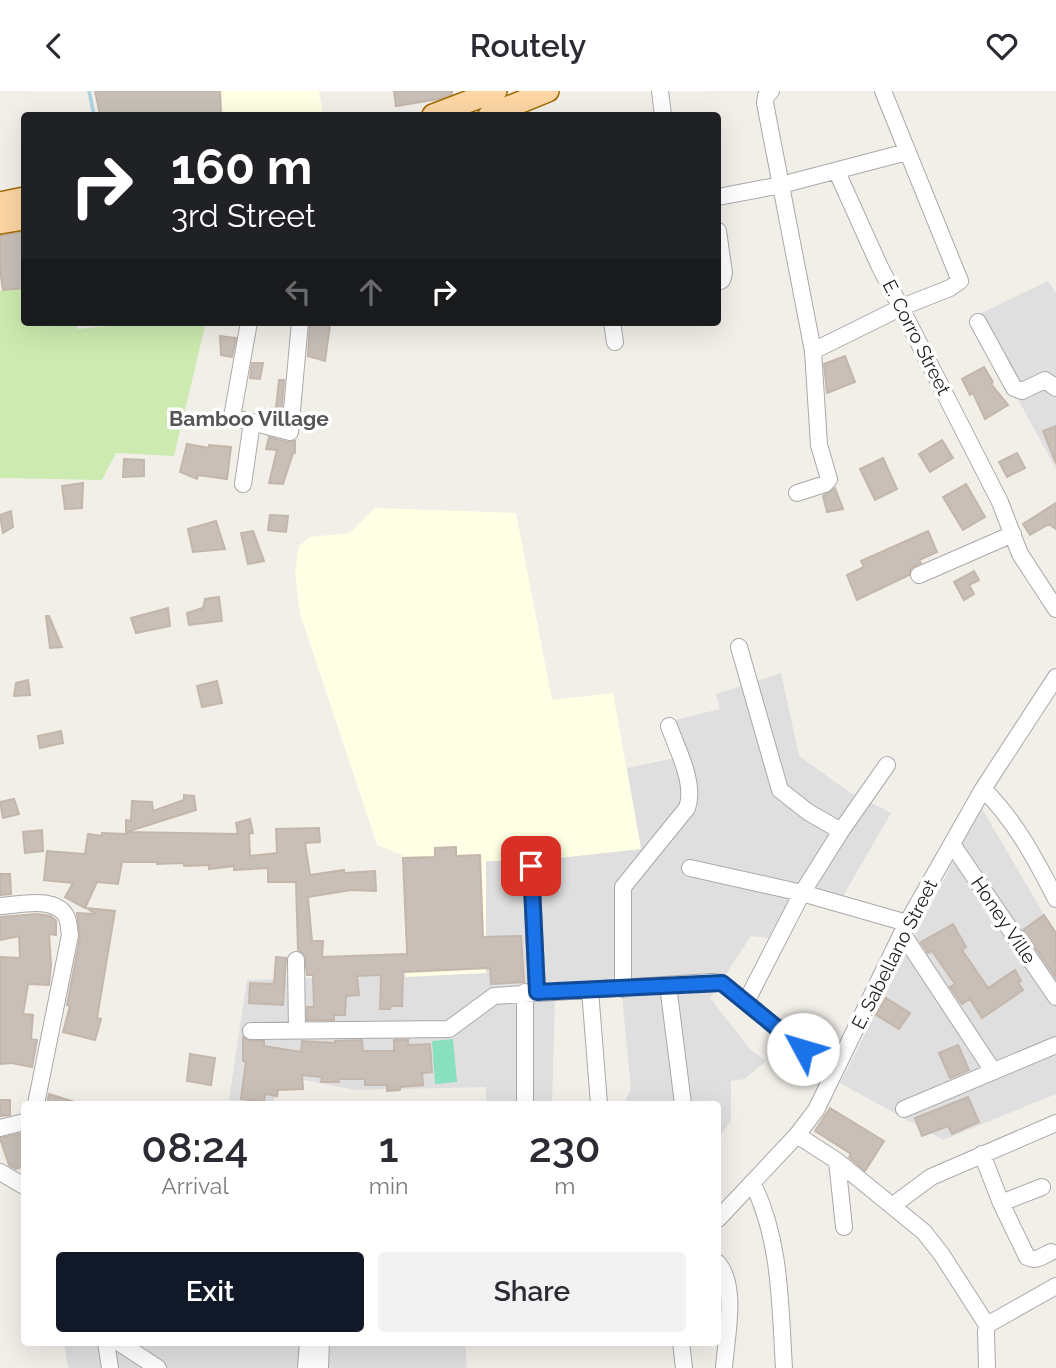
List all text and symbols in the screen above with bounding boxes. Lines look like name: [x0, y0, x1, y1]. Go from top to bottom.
icon: back: [35, 27, 73, 65]
text: Routely: [470, 27, 586, 64]
icon: heart: [983, 27, 1021, 65]
text: 160 m: [171, 138, 312, 195]
icon: right: [56, 140, 147, 231]
text: 3rd Street: [171, 197, 316, 234]
icon: left: [279, 273, 317, 311]
icon: ahead: [352, 273, 390, 311]
icon: right: [425, 273, 463, 311]
street label: E. Corro Street: [879, 276, 956, 399]
district label: Bamboo Village: [169, 406, 329, 431]
pin: [501, 836, 561, 896]
icon: arrive: [512, 847, 550, 885]
street label: Honey Ville: [967, 873, 1041, 967]
street label: E. Sabellano Street: [847, 875, 942, 1033]
position arrow: [766, 1012, 840, 1086]
text: 08:24: [141, 1123, 249, 1172]
text: 1: [379, 1123, 399, 1172]
text: 230: [529, 1123, 601, 1172]
text: Arrival: [161, 1172, 229, 1199]
text: min: [369, 1172, 408, 1199]
text: m: [554, 1172, 575, 1199]
button: Exit: [56, 1252, 364, 1332]
button: Share: [378, 1252, 686, 1332]

